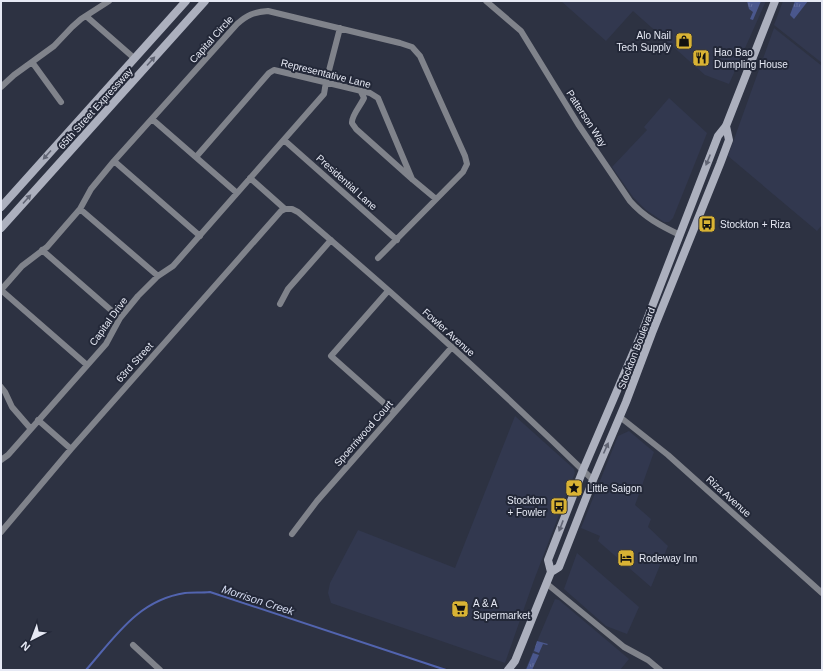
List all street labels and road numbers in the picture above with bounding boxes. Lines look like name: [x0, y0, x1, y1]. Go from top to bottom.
street label: Capital Circle: [187, 13, 236, 65]
street label: Representative Lane: [280, 57, 372, 90]
street label: 65th Street Expressway: [56, 65, 135, 151]
street label: Patterson Way: [564, 88, 609, 149]
street label: Presidential Lane: [314, 152, 379, 213]
street label: Capital Drive: [87, 295, 130, 348]
street label: Fowler Avenue: [420, 306, 477, 359]
street label: Stockton Boulevard: [616, 306, 657, 391]
street label: 63rd Street: [114, 340, 155, 384]
street label: Spoerriwood Court: [332, 398, 395, 468]
street label: Riza Avenue: [704, 474, 753, 519]

